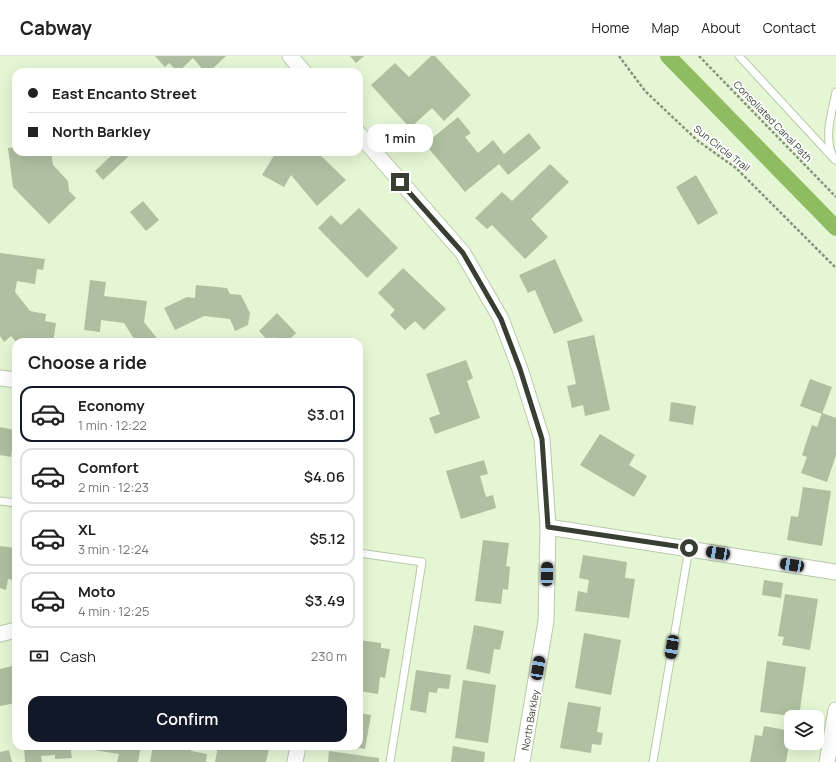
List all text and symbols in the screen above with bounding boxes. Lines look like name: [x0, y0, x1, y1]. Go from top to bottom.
text: Cabway: [20, 15, 92, 41]
text: Home: [592, 18, 629, 37]
text: Map: [651, 18, 679, 37]
text: About: [701, 18, 741, 37]
text: Contact: [763, 18, 816, 37]
street label: Consoliated Canal Path: [731, 77, 816, 165]
text: East Encanto Street: [52, 83, 197, 104]
text: North Barkley: [52, 121, 151, 142]
street label: Sun Circle Trail: [691, 122, 753, 174]
callout: 1 min: [367, 124, 433, 152]
text: 1 min: [385, 129, 416, 147]
route end: [391, 173, 409, 191]
text: Choose a ride: [28, 350, 147, 374]
text: Economy: [78, 395, 145, 416]
icon: car: [30, 396, 66, 432]
text: $3.01: [307, 404, 345, 425]
text: 1 min · 12:22: [78, 416, 147, 434]
text: Comfort: [78, 457, 139, 478]
icon: car: [30, 458, 66, 494]
text: $4.06: [304, 466, 345, 487]
text: 2 min · 12:23: [78, 478, 149, 496]
text: XL: [78, 519, 96, 540]
icon: car: [30, 520, 66, 556]
text: $5.12: [309, 528, 345, 549]
route start: [680, 539, 698, 557]
text: 3 min · 12:24: [78, 540, 149, 558]
car: [705, 545, 731, 561]
car: [779, 557, 805, 573]
car: [541, 562, 553, 586]
text: Moto: [78, 581, 115, 602]
icon: car: [30, 582, 66, 618]
text: $3.49: [305, 590, 345, 611]
text: 4 min · 12:25: [78, 602, 149, 620]
car: [664, 634, 680, 660]
icon: cash: [28, 645, 50, 667]
text: Cash: [60, 646, 96, 667]
text: 230 m: [311, 647, 347, 665]
car: [530, 655, 546, 681]
street label: North Barkley: [518, 688, 542, 752]
button: Confirm: [28, 696, 347, 742]
map controls: [784, 710, 824, 750]
button: layers: [784, 710, 824, 750]

